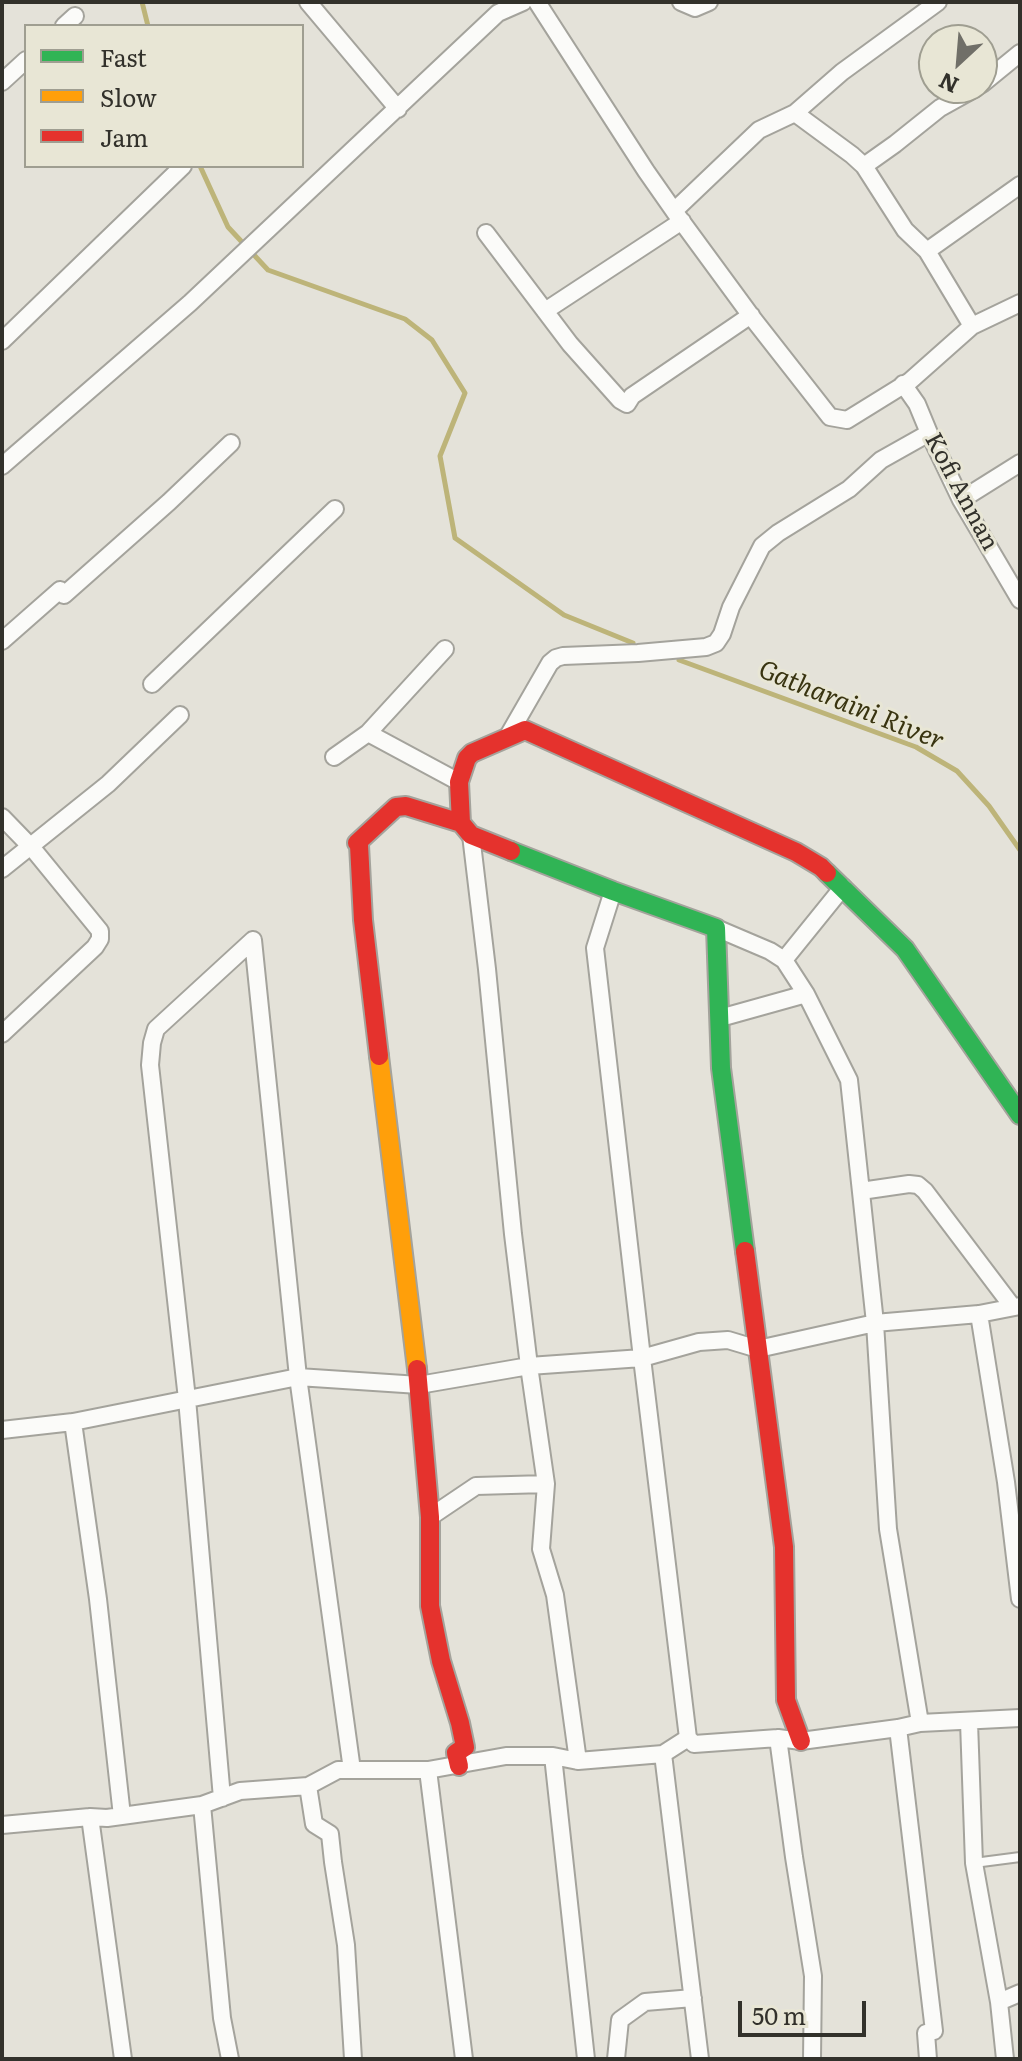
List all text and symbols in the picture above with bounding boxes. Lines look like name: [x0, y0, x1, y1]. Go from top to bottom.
legend: [24, 24, 304, 168]
north arrow: [918, 24, 998, 104]
text: Fast: [100, 39, 147, 74]
text: N: [933, 65, 964, 103]
text: Slow: [100, 79, 157, 114]
text: Jam: [100, 119, 148, 154]
street label: Kofi Annan: [918, 428, 1004, 556]
water label: Gatharaini River: [754, 655, 948, 757]
scale bar: [742, 1985, 870, 2035]
text: 50 m: [752, 1997, 806, 2032]

